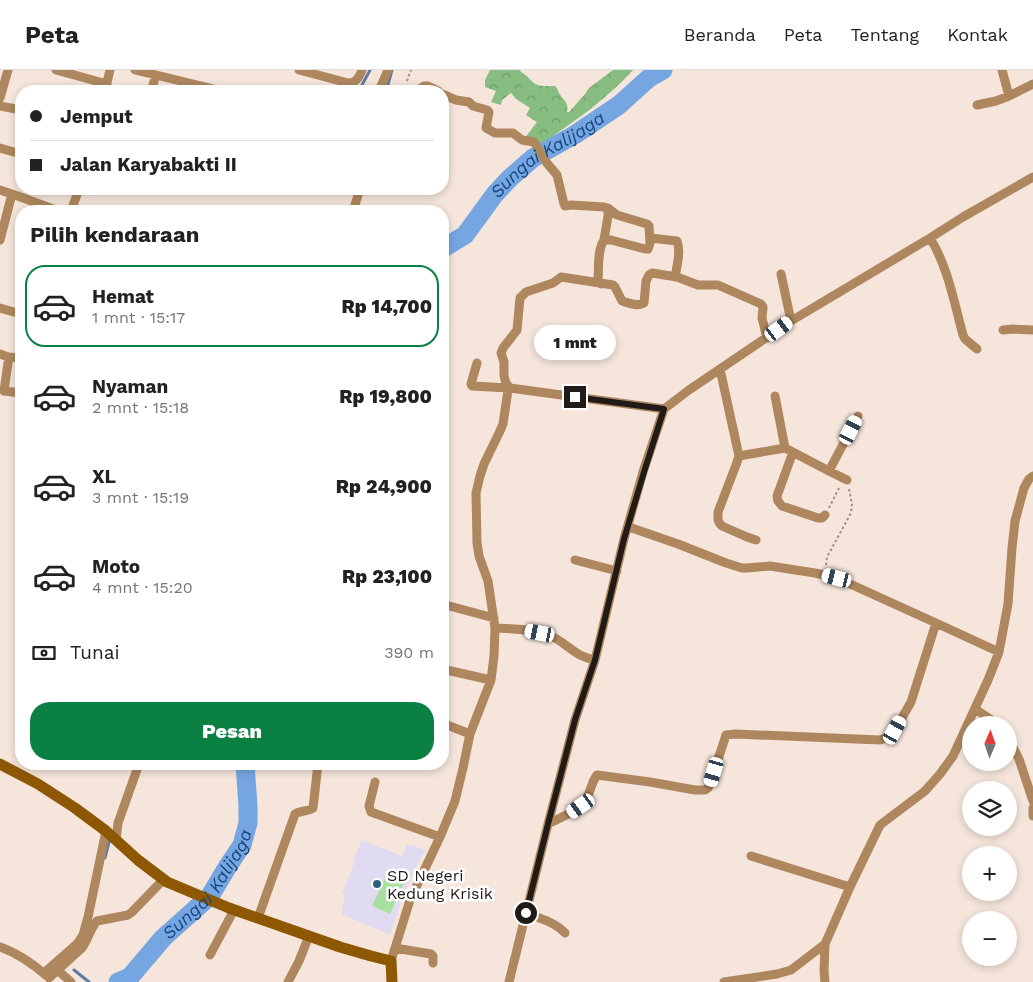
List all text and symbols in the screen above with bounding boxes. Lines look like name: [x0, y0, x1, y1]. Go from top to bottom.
text: Peta: [25, 21, 79, 49]
text: Beranda: [684, 24, 756, 45]
text: Peta: [784, 24, 822, 45]
text: Tentang: [850, 24, 919, 45]
text: Kontak: [947, 24, 1008, 45]
text: Jemput: [60, 105, 133, 128]
water label: Sungai Kalijaga: [486, 107, 609, 202]
text: Jalan Karyabakti II: [60, 153, 237, 176]
text: Pilih kendaraan: [30, 222, 199, 247]
icon: car: [32, 284, 77, 329]
text: Hemat: [92, 285, 154, 308]
text: Rp 14,700: [341, 295, 432, 318]
text: 1 mnt · 15:17: [92, 308, 185, 327]
car: [762, 314, 795, 344]
callout: 1 mnt: [534, 325, 616, 360]
text: 1 mnt: [553, 333, 597, 352]
icon: car: [32, 374, 77, 419]
text: Nyaman: [92, 375, 168, 398]
text: Rp 19,800: [339, 385, 432, 408]
route end: [564, 386, 586, 408]
text: 2 mnt · 15:18: [92, 398, 189, 417]
car: [837, 413, 864, 447]
icon: car: [32, 464, 77, 509]
text: XL: [92, 465, 116, 488]
text: Rp 24,900: [336, 475, 432, 498]
text: 3 mnt · 15:19: [92, 488, 189, 507]
icon: car: [32, 554, 77, 599]
text: Moto: [92, 555, 140, 578]
text: Rp 23,100: [342, 565, 432, 588]
car: [820, 567, 853, 589]
text: 4 mnt · 15:20: [92, 578, 193, 597]
car: [523, 623, 556, 643]
icon: cash: [30, 639, 58, 667]
text: Tunai: [70, 641, 120, 664]
text: 390 m: [384, 643, 434, 662]
button: Pesan: [30, 702, 434, 760]
car: [881, 713, 908, 747]
north arrow: [962, 716, 1018, 771]
map controls: [962, 716, 1017, 966]
car: [702, 756, 725, 788]
button: layers: [962, 781, 1017, 836]
car: [564, 791, 597, 821]
water label: Sungai Kalijaga: [158, 827, 256, 943]
button: +: [962, 846, 1017, 901]
place label: SD Negeri Kedung Krisik: [387, 866, 493, 903]
marker: SD Negeri Kedung Krisik: [371, 878, 383, 890]
route start: [515, 902, 537, 924]
button: −: [962, 911, 1017, 966]

